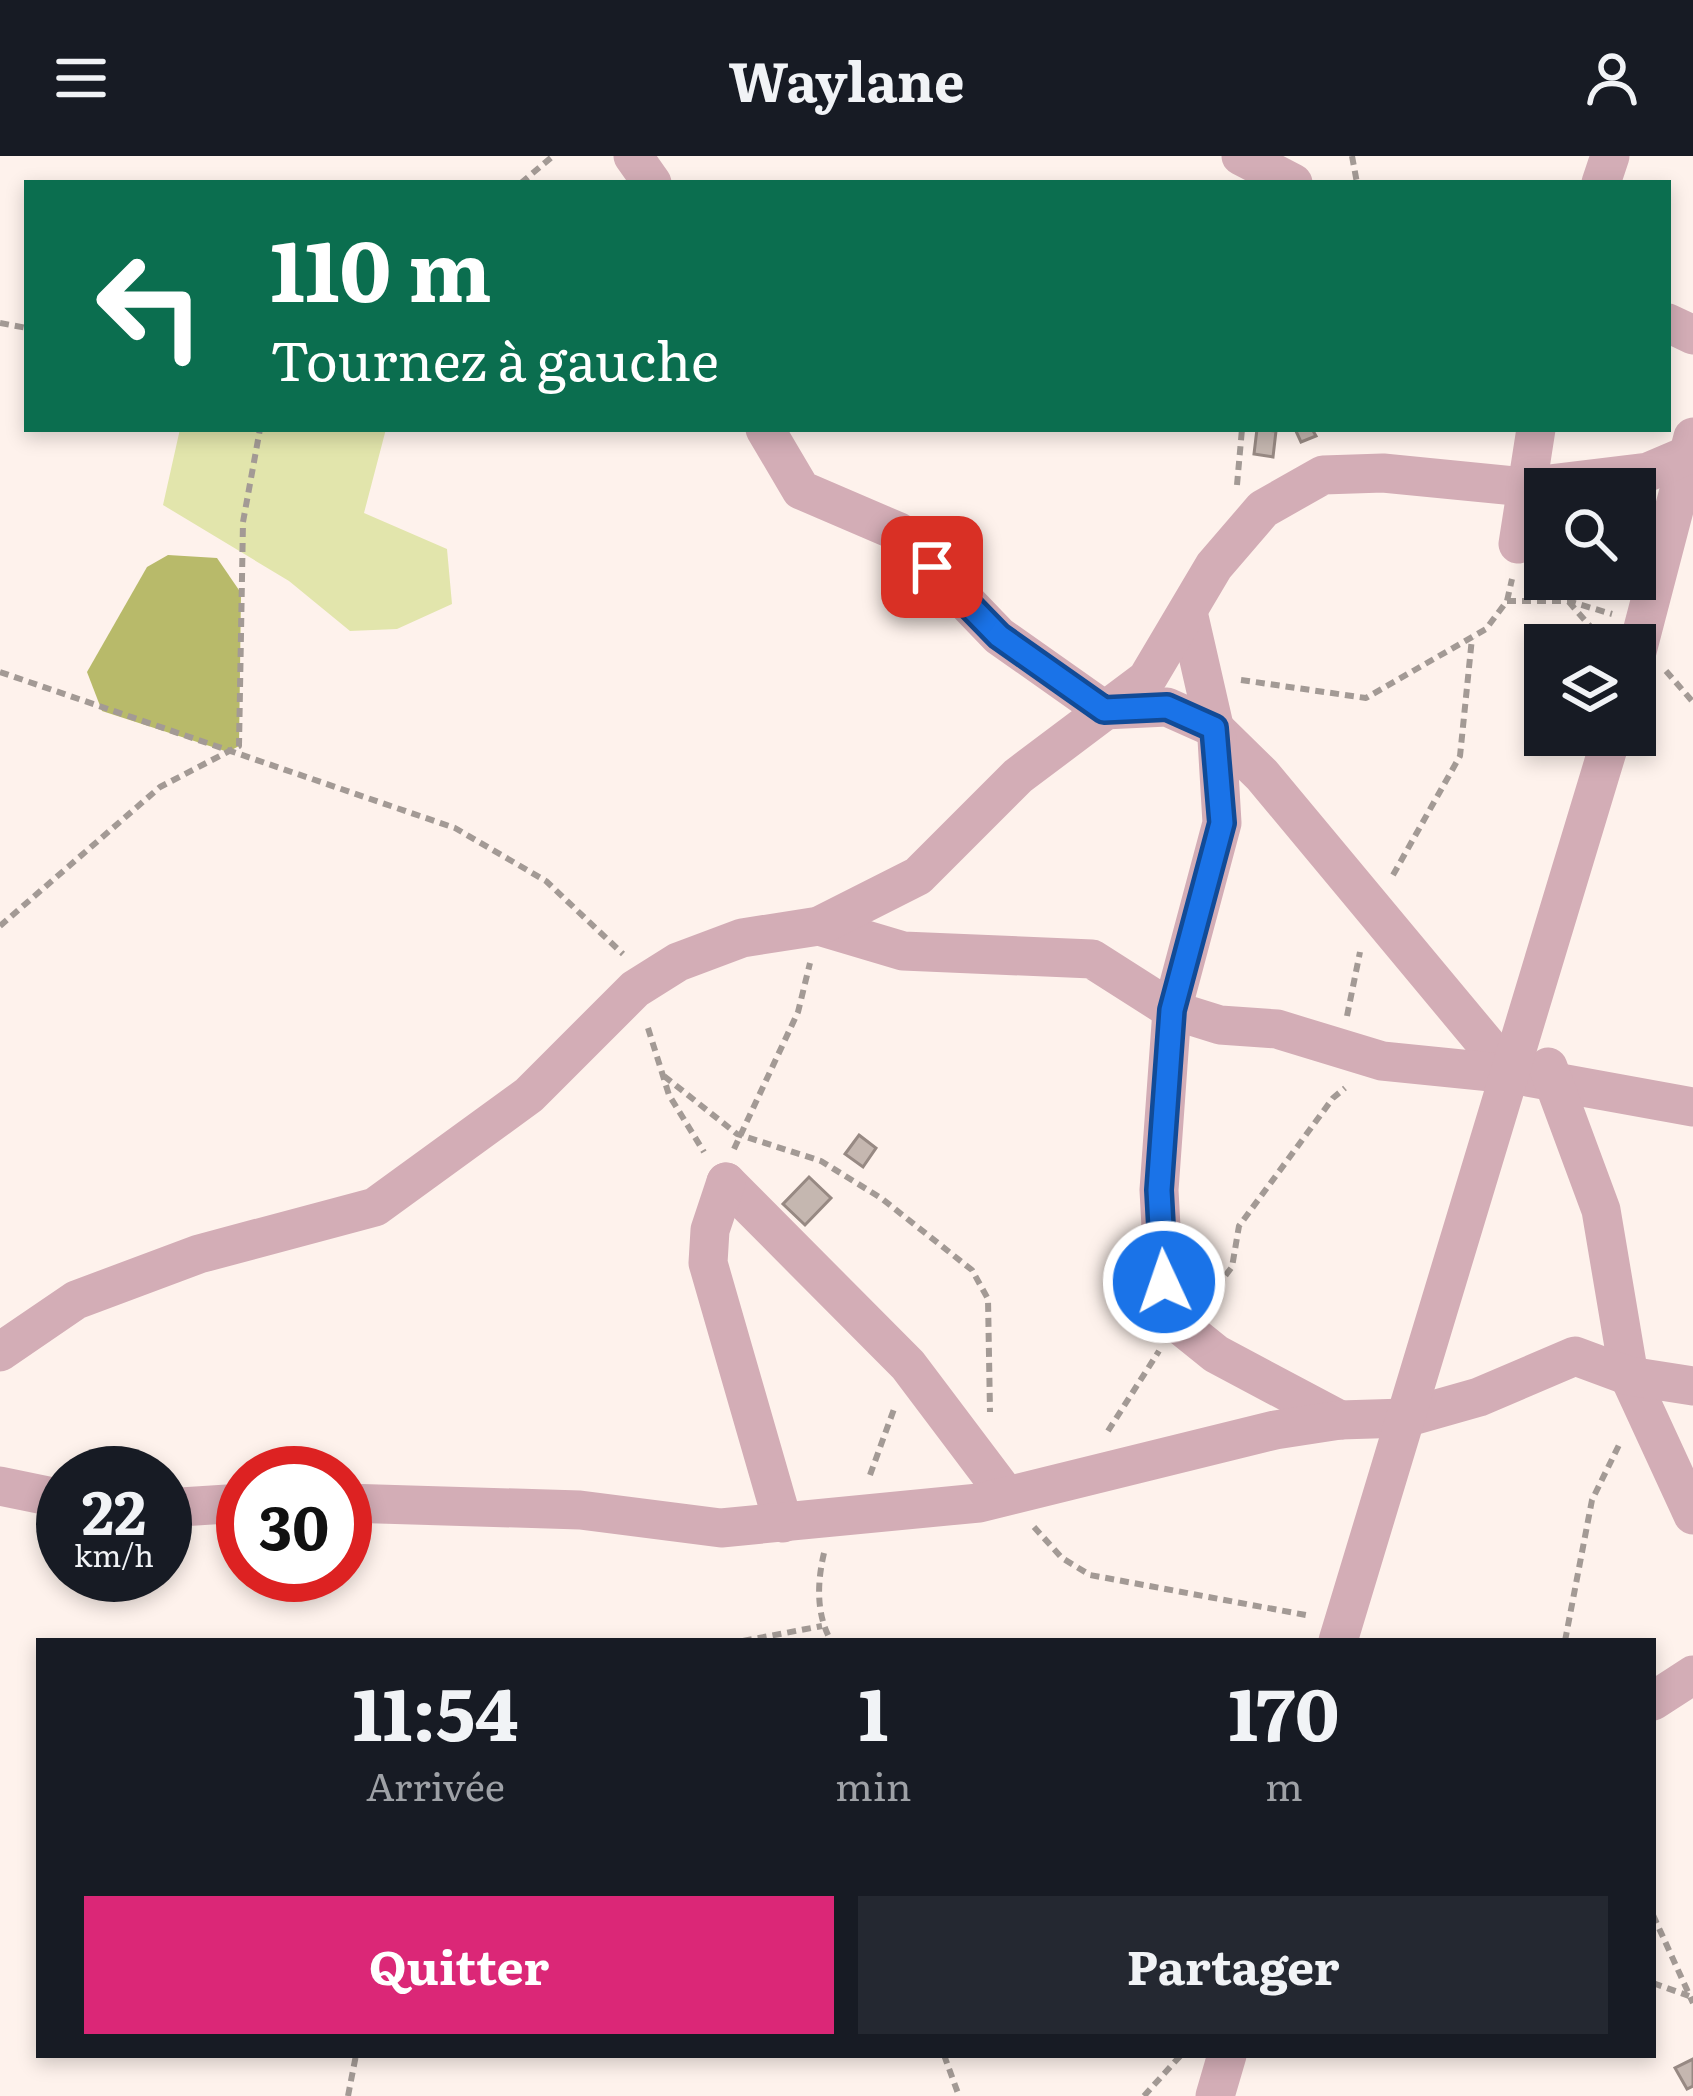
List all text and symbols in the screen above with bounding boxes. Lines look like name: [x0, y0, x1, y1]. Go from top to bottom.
text: Waylane: [728, 38, 965, 119]
icon: menu: [48, 45, 114, 111]
icon: person: [1579, 45, 1645, 111]
text: 110 m: [270, 203, 492, 328]
icon: left: [72, 228, 228, 384]
text: Tournez à gauche: [270, 317, 719, 398]
map controls: [1524, 468, 1656, 756]
button: search: [1524, 468, 1656, 600]
pin: [881, 516, 983, 618]
icon: arrive: [899, 534, 965, 600]
button: layers: [1524, 624, 1656, 756]
position arrow: [1101, 1219, 1227, 1345]
speed limit sign: 30: [216, 1446, 372, 1602]
text: 22: [82, 1464, 146, 1553]
text: km/h: [74, 1532, 154, 1576]
text: 11:54: [353, 1656, 518, 1763]
text: 1: [858, 1656, 888, 1763]
text: 170: [1228, 1656, 1339, 1763]
text: Arrivée: [366, 1755, 505, 1813]
text: min: [835, 1755, 912, 1813]
text: m: [1265, 1755, 1303, 1813]
button: Quitter: [84, 1896, 834, 2034]
button: Partager: [858, 1896, 1608, 2034]

